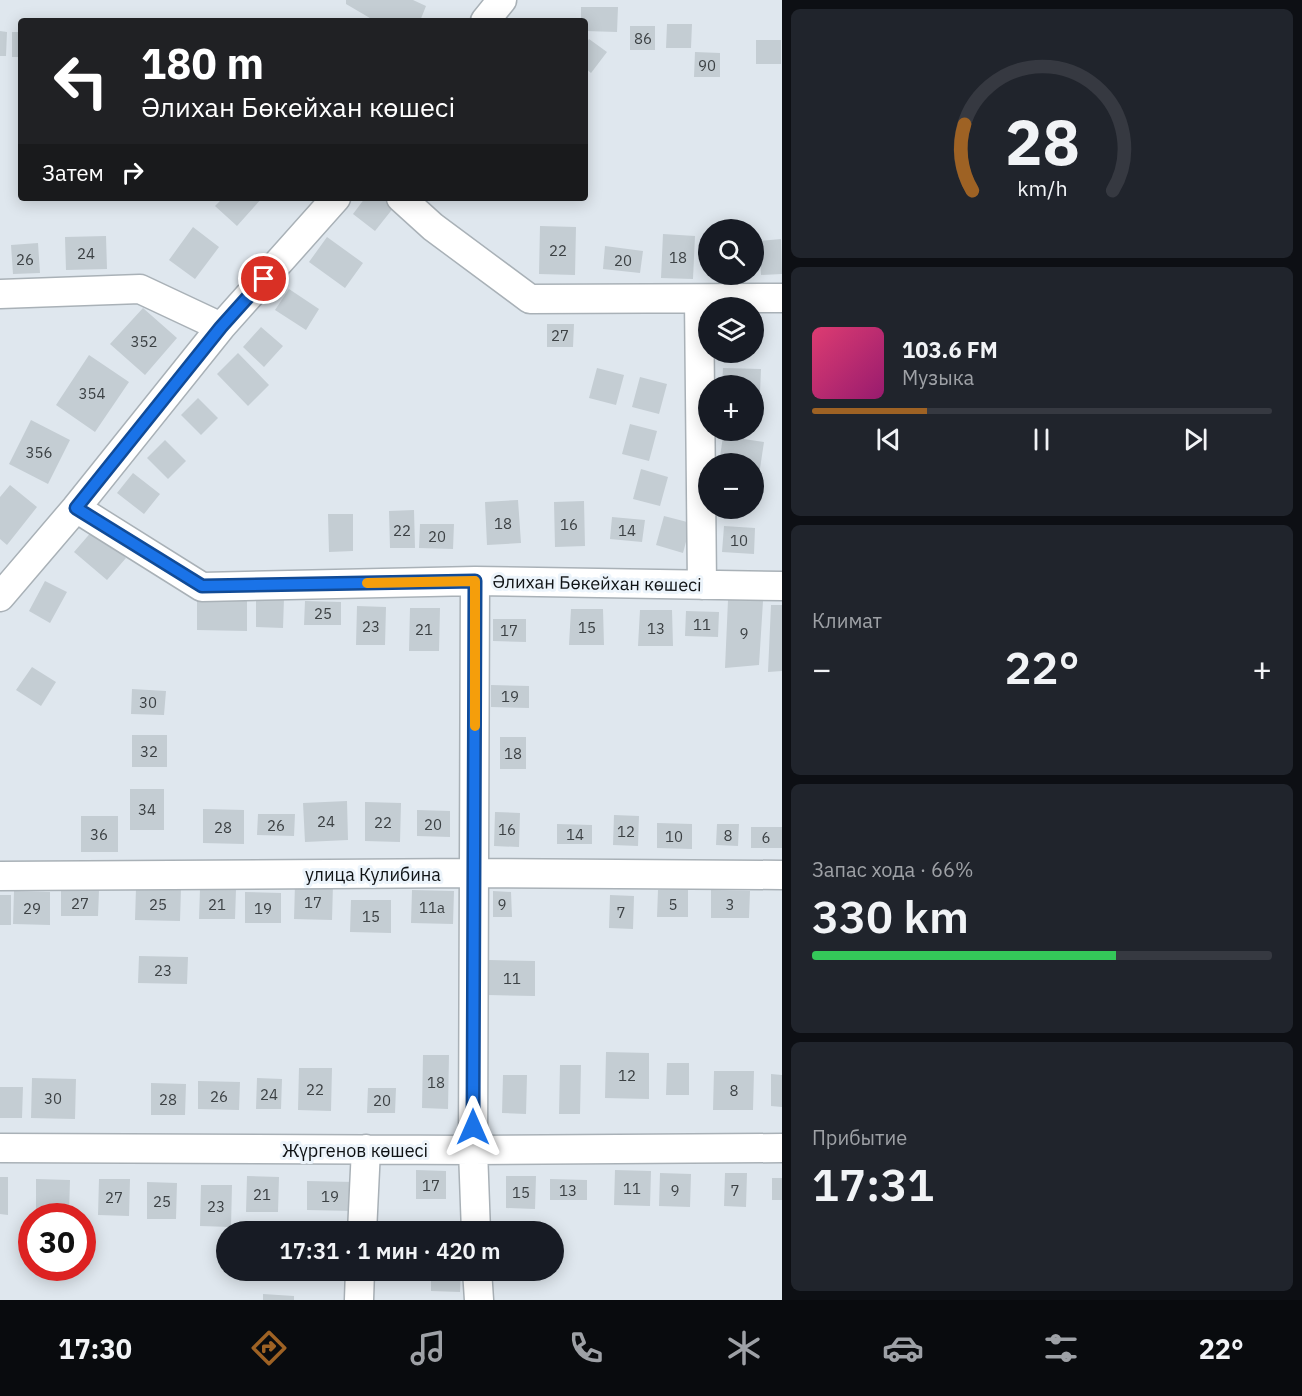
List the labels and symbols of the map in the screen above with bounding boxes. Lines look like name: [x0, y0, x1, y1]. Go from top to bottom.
house number: 86: [634, 29, 652, 48]
house number: 90: [698, 56, 716, 75]
house number: 22: [549, 241, 567, 260]
house number: 24: [77, 244, 95, 263]
house number: 18: [669, 248, 687, 267]
house number: 26: [16, 250, 34, 269]
house number: 20: [614, 251, 632, 270]
pin: [238, 253, 289, 304]
house number: 27: [551, 326, 569, 345]
house number: 352: [130, 332, 158, 351]
house number: 354: [78, 384, 106, 403]
house number: 356: [25, 443, 53, 462]
house number: 18: [494, 514, 512, 533]
house number: 16: [560, 515, 578, 534]
house number: 22: [393, 521, 411, 540]
house number: 14: [618, 521, 636, 540]
house number: 20: [428, 527, 446, 546]
house number: 10: [730, 531, 748, 550]
street label: Әлихан Бөкейхан көшесі: [492, 570, 702, 596]
house number: 25: [314, 604, 332, 623]
house number: 11: [693, 615, 711, 634]
house number: 23: [362, 617, 380, 636]
house number: 15: [578, 618, 596, 637]
house number: 13: [647, 619, 665, 638]
house number: 21: [415, 620, 433, 639]
house number: 17: [500, 621, 518, 640]
house number: 9: [739, 624, 749, 643]
house number: 19: [501, 687, 519, 706]
house number: 30: [139, 693, 157, 712]
house number: 32: [140, 742, 158, 761]
house number: 18: [504, 744, 522, 763]
house number: 34: [138, 800, 156, 819]
house number: 24: [317, 812, 335, 831]
house number: 22: [374, 813, 392, 832]
house number: 20: [424, 815, 442, 834]
house number: 26: [267, 816, 285, 835]
house number: 28: [214, 818, 232, 837]
house number: 16: [498, 820, 516, 839]
house number: 12: [617, 822, 635, 841]
house number: 36: [90, 825, 108, 844]
house number: 14: [566, 825, 584, 844]
house number: 8: [723, 826, 733, 845]
house number: 10: [665, 827, 683, 846]
house number: 6: [761, 828, 771, 847]
street label: улица Кулибина: [305, 863, 441, 886]
house number: 17: [304, 893, 322, 912]
house number: 27: [71, 894, 89, 913]
house number: 25: [149, 895, 167, 914]
house number: 21: [208, 895, 226, 914]
house number: 9: [497, 895, 507, 914]
house number: 5: [668, 895, 678, 914]
house number: 3: [725, 895, 735, 914]
house number: 11а: [419, 898, 445, 917]
house number: 29: [23, 899, 41, 918]
house number: 19: [254, 899, 272, 918]
house number: 7: [616, 903, 626, 922]
house number: 15: [362, 907, 380, 926]
house number: 23: [154, 961, 172, 980]
house number: 11: [503, 969, 521, 988]
house number: 12: [618, 1066, 636, 1085]
house number: 18: [427, 1073, 445, 1092]
house number: 22: [306, 1080, 324, 1099]
house number: 8: [729, 1081, 739, 1100]
house number: 24: [260, 1085, 278, 1104]
house number: 26: [210, 1087, 228, 1106]
house number: 30: [44, 1089, 62, 1108]
house number: 28: [159, 1090, 177, 1109]
house number: 20: [373, 1091, 391, 1110]
position arrow: [441, 1095, 505, 1159]
street label: Жүргенов көшесі: [282, 1139, 428, 1162]
house number: 17: [422, 1176, 440, 1195]
house number: 11: [623, 1179, 641, 1198]
house number: 13: [559, 1181, 577, 1200]
house number: 9: [670, 1181, 680, 1200]
house number: 7: [730, 1181, 740, 1200]
house number: 15: [512, 1183, 530, 1202]
house number: 21: [253, 1185, 271, 1204]
house number: 19: [321, 1187, 339, 1206]
house number: 27: [105, 1188, 123, 1207]
house number: 25: [153, 1192, 171, 1211]
house number: 23: [207, 1197, 225, 1216]
speed limit sign: 30: [18, 1203, 96, 1281]

